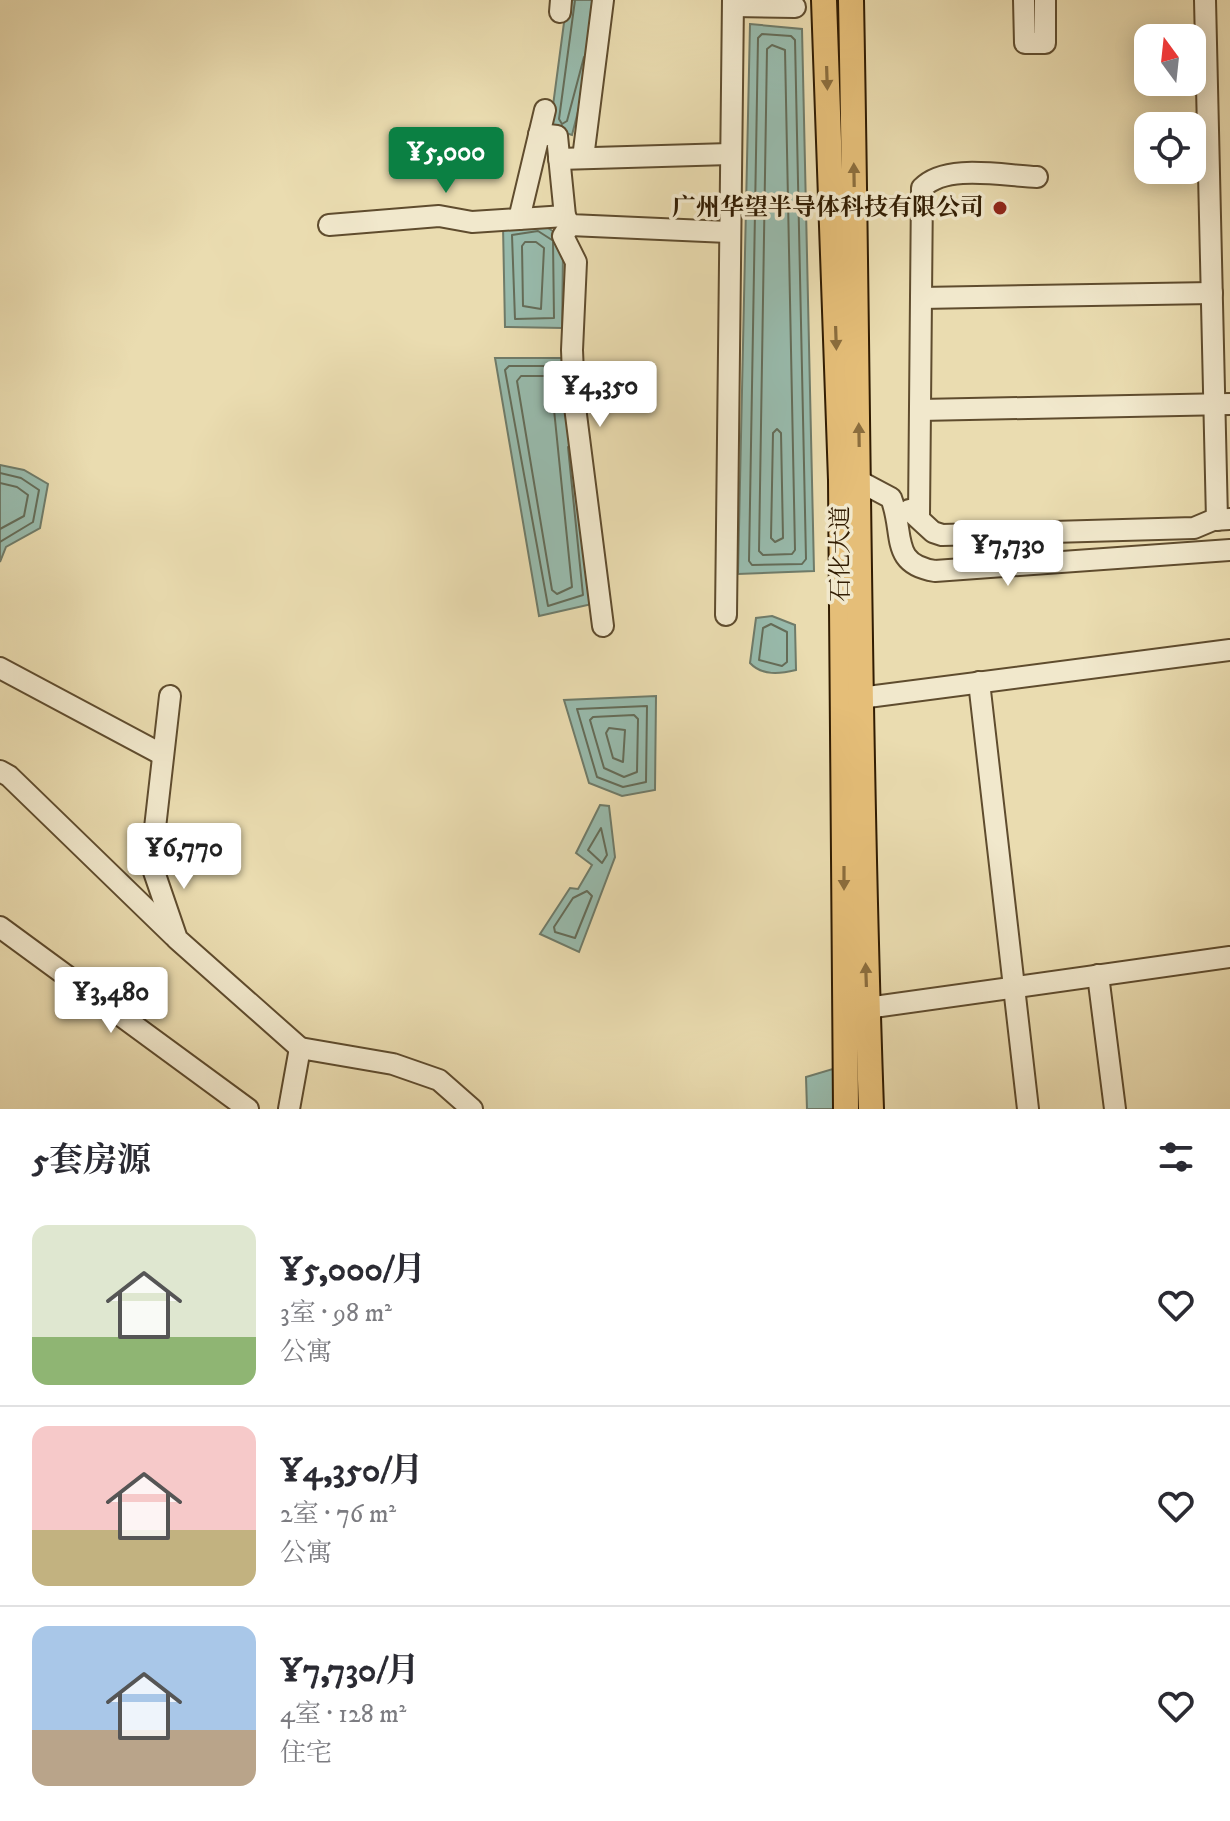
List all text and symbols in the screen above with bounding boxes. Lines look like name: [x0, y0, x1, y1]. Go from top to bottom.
north arrow: [1134, 24, 1206, 96]
map controls: [1134, 24, 1206, 184]
one-way arrow: [820, 66, 833, 91]
button: locate: [1134, 112, 1206, 184]
pin: ¥5,000: [381, 127, 511, 195]
text: ¥5,000: [407, 136, 485, 169]
one-way arrow: [848, 162, 860, 187]
place label: 广州华望半导体科技有限公司: [672, 193, 984, 223]
marker: 广州华望半导体科技有限公司: [991, 199, 1009, 217]
one-way arrow: [829, 326, 842, 351]
pin: ¥4,350: [535, 361, 665, 429]
text: ¥4,350: [562, 370, 638, 403]
one-way arrow: [852, 422, 865, 447]
street label: 石化大道: [826, 506, 856, 602]
pin: ¥7,730: [943, 520, 1073, 588]
text: ¥7,730: [971, 529, 1045, 562]
pin: ¥6,770: [119, 823, 249, 891]
text: ¥6,770: [145, 832, 223, 865]
one-way arrow: [838, 866, 850, 891]
one-way arrow: [860, 962, 873, 987]
pin: ¥3,480: [46, 967, 176, 1035]
text: ¥3,480: [73, 976, 149, 1009]
icon: filters: [1154, 1135, 1198, 1179]
text: 5套房源: [32, 1140, 151, 1182]
text: ¥5,000/月: [280, 1249, 426, 1291]
icon: home: [96, 1257, 192, 1353]
icon: heart: [1154, 1283, 1198, 1327]
text: 3室 · 98 m²: [280, 1297, 392, 1330]
text: 公寓: [280, 1336, 332, 1369]
text: ¥4,350/月: [280, 1450, 424, 1492]
icon: home: [96, 1458, 192, 1554]
icon: heart: [1154, 1484, 1198, 1528]
text: 2室 · 76 m²: [280, 1498, 396, 1531]
text: 公寓: [280, 1537, 332, 1570]
text: ¥7,730/月: [280, 1650, 420, 1692]
icon: home: [96, 1658, 192, 1754]
icon: heart: [1154, 1684, 1198, 1728]
text: 4室 · 128 m²: [280, 1698, 406, 1731]
text: 住宅: [280, 1737, 332, 1770]

